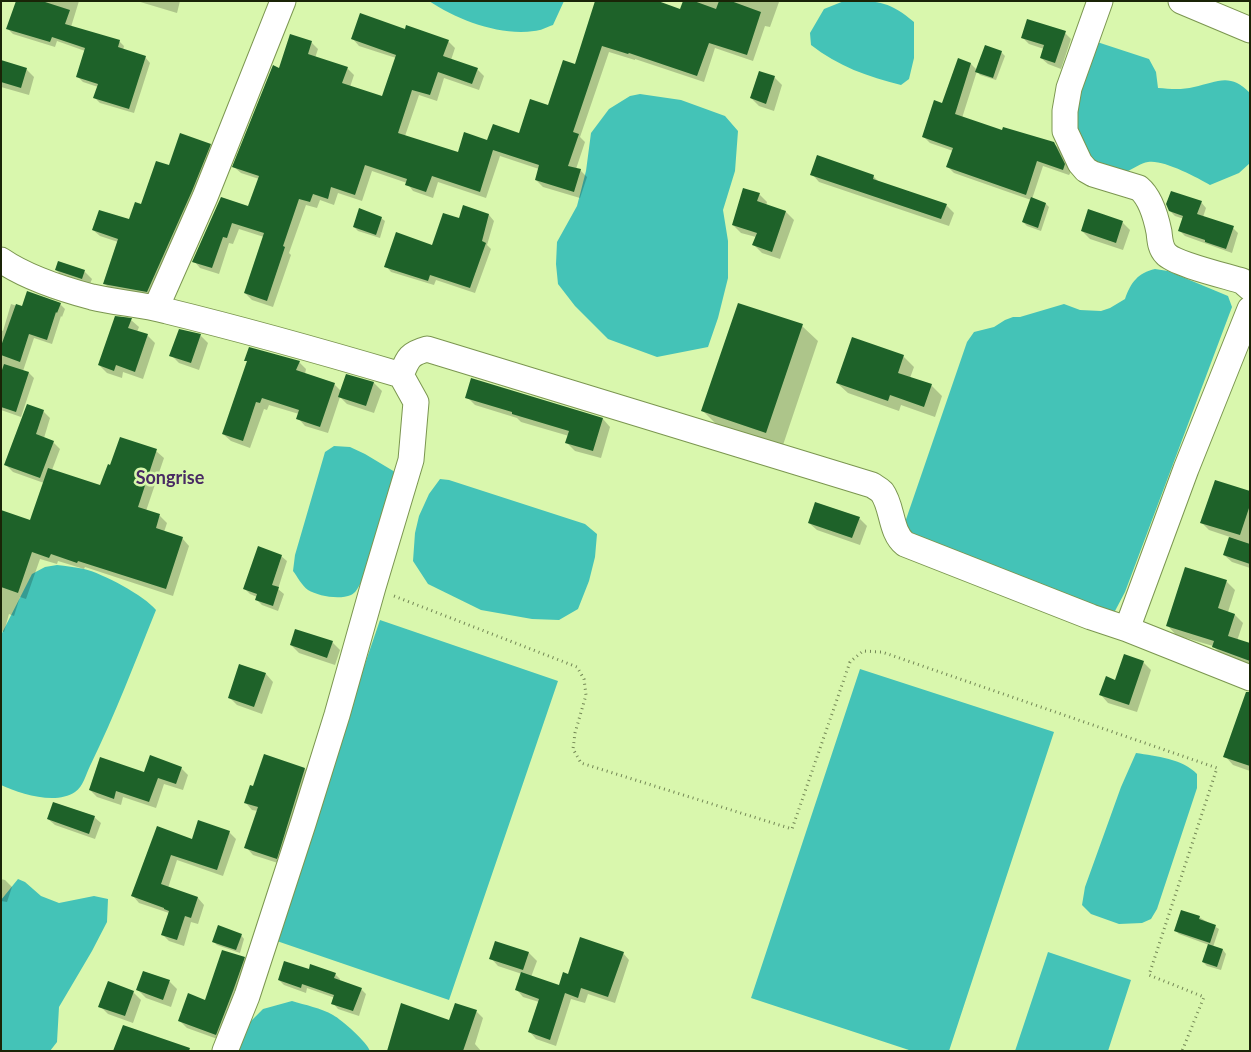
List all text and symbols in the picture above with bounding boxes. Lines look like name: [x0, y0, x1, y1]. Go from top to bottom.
district label: Songrise: [136, 467, 204, 489]

